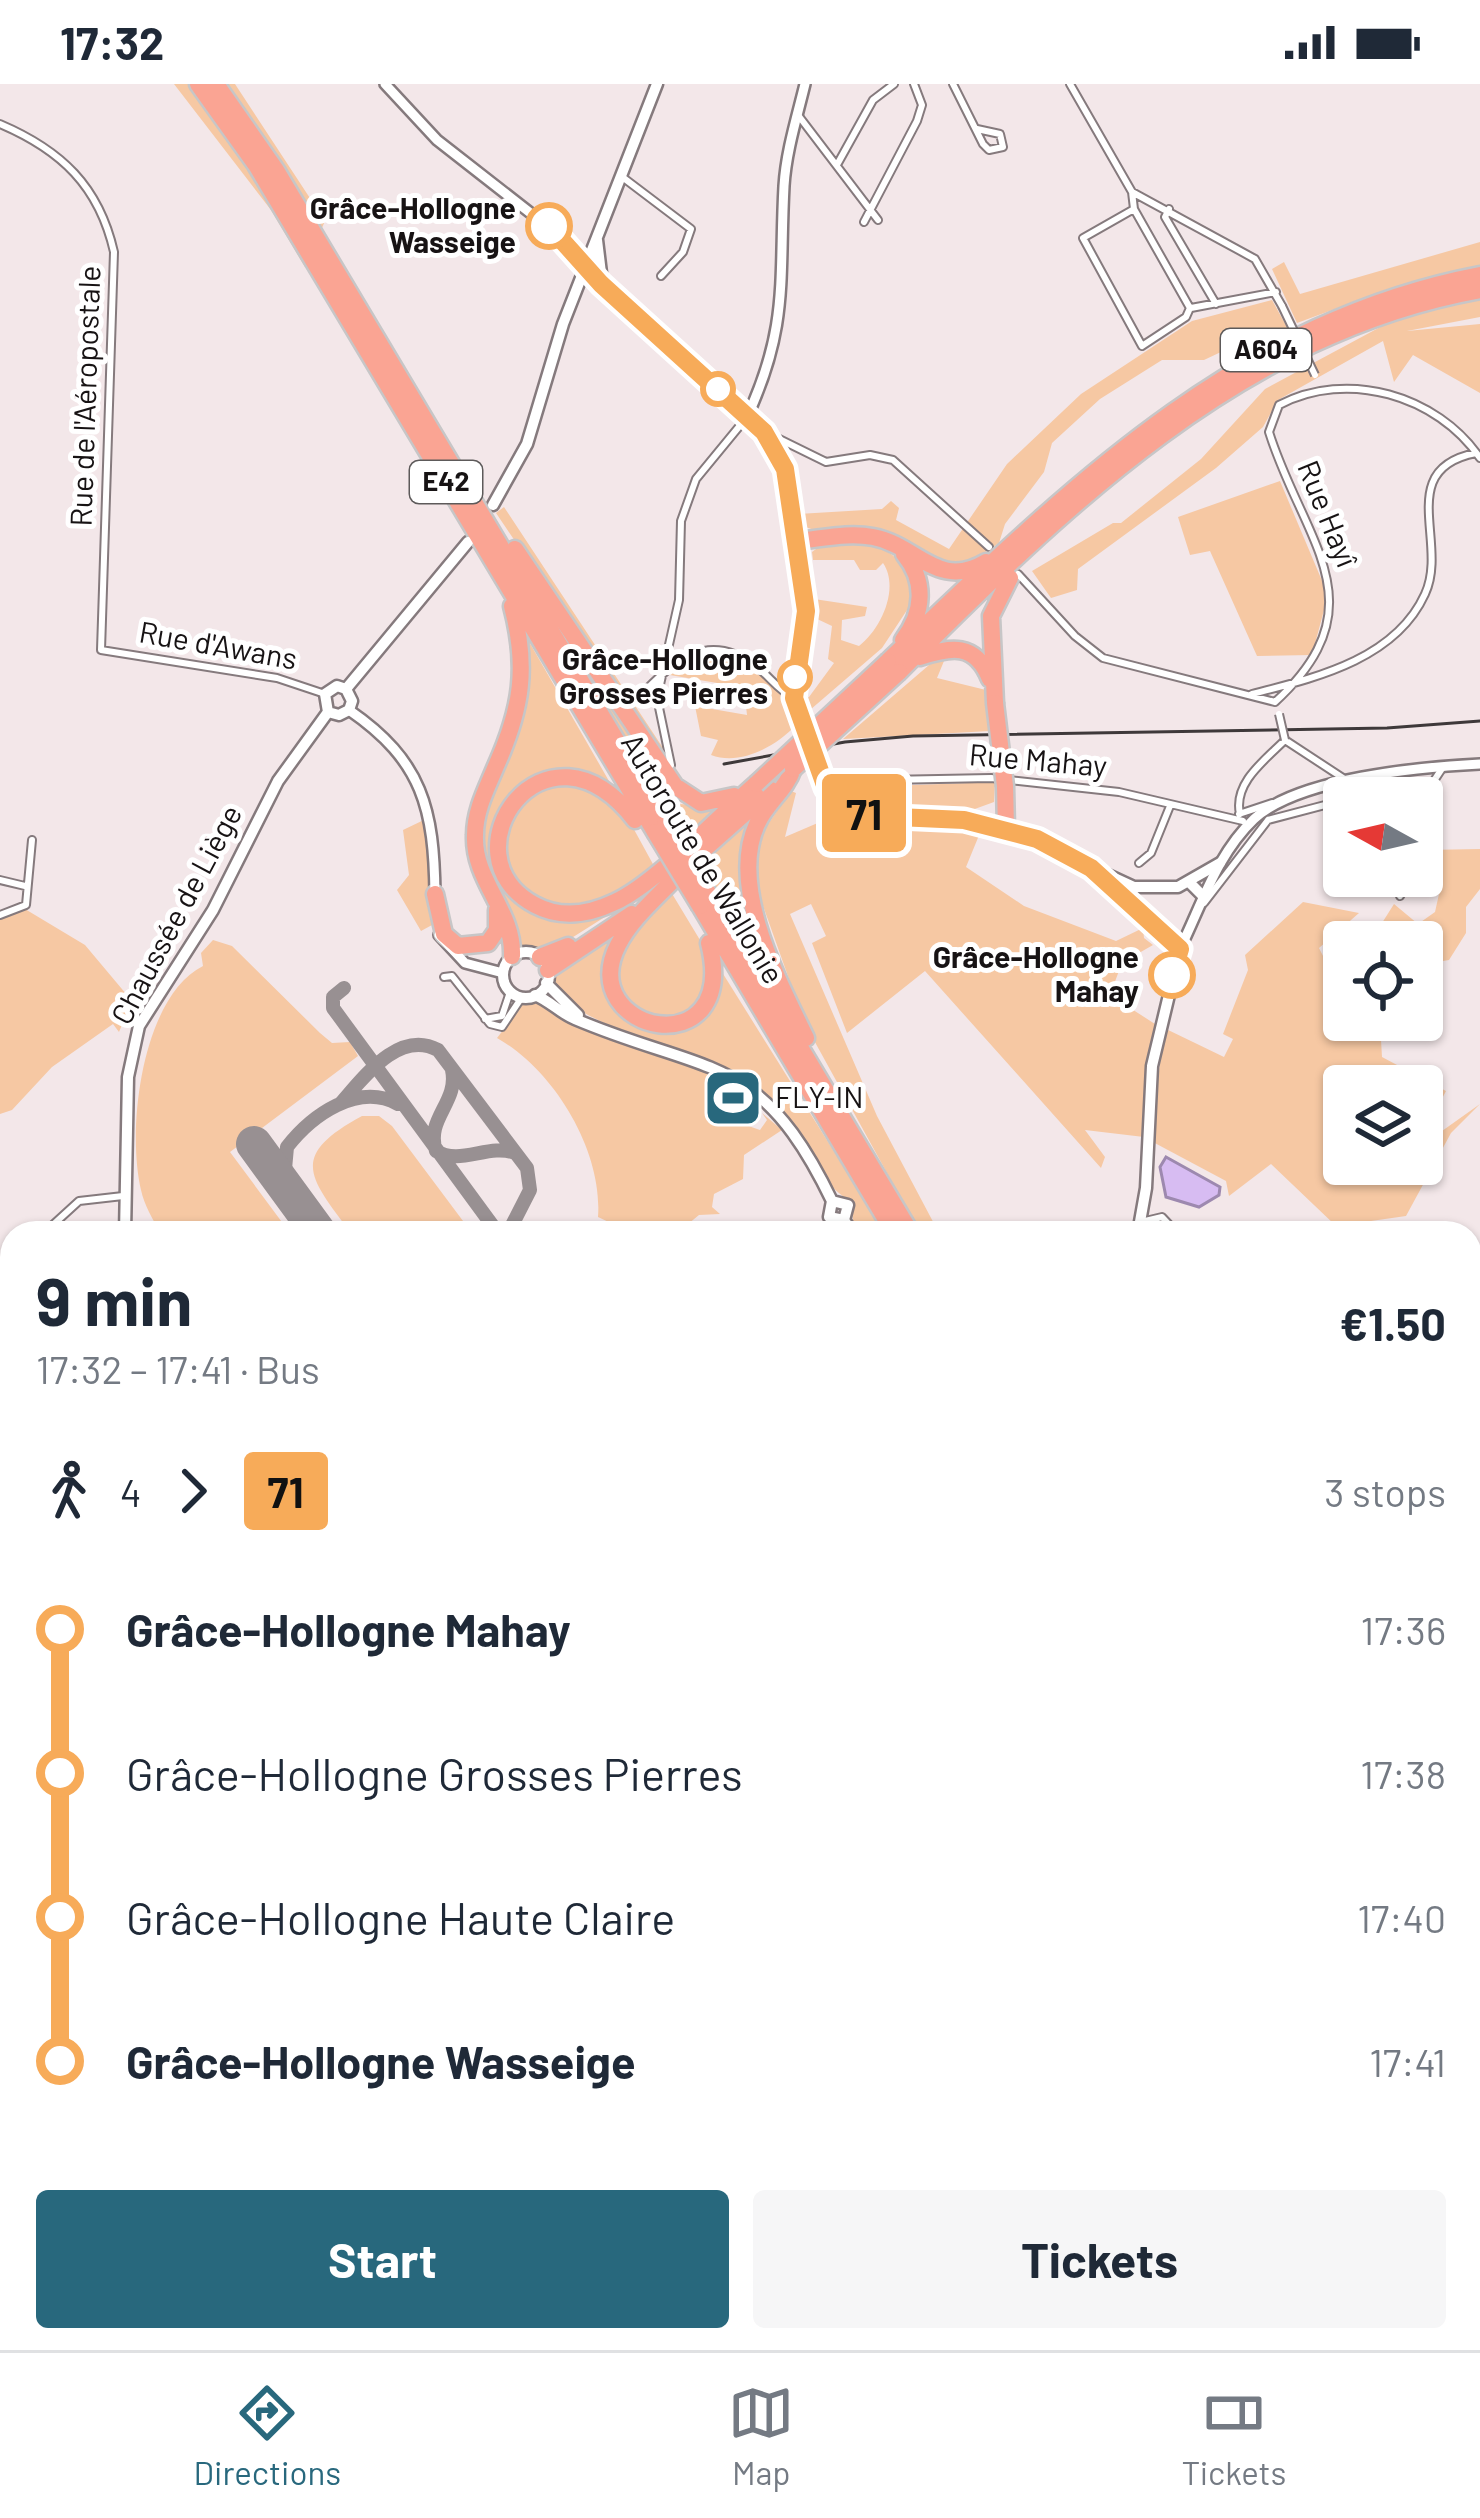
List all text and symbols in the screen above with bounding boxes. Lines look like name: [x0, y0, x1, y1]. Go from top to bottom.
text: 17:32: [60, 15, 164, 69]
place label: Grâce-Hollogne Wasseige: [310, 189, 516, 259]
marker: Grâce-Hollogne Wasseige: [527, 204, 571, 248]
street label: Rue de l'Aéropostale: [61, 265, 107, 527]
road number: A604: [1221, 329, 1311, 371]
unlabelled marker: [702, 373, 734, 405]
street label: Rue Hayî: [1291, 455, 1367, 572]
road number: E42: [410, 461, 482, 503]
street label: Rue d'Awans: [137, 612, 300, 676]
place label: Grâce-Hollogne Grosses Pierres: [559, 640, 768, 710]
marker: Grâce-Hollogne Grosses Pierres: [779, 661, 811, 693]
street label: Autoroute de Wallonie: [615, 726, 793, 990]
street label: Rue Mahay: [968, 735, 1109, 783]
line badge: 71: [810, 774, 918, 852]
north arrow: [1323, 777, 1443, 897]
map controls: [1323, 777, 1443, 1185]
text: 71: [846, 788, 882, 838]
street label: Chaussée de Liège: [102, 798, 248, 1030]
button: locate: [1323, 921, 1443, 1041]
place label: Grâce-Hollogne Mahay: [933, 938, 1139, 1008]
marker: Grâce-Hollogne Mahay: [1150, 953, 1194, 997]
button: layers: [1323, 1065, 1443, 1185]
sports icon: FLY-IN: [702, 1067, 764, 1129]
place label: FLY-IN: [775, 1078, 863, 1114]
text: 9 min: [36, 1260, 192, 1339]
text: €1.50: [1339, 1296, 1446, 1350]
text: 17:32 – 17:41 · Bus: [36, 1345, 320, 1392]
icon: walk: [36, 1458, 102, 1524]
icon: forward: [160, 1458, 226, 1524]
text: 71: [268, 1466, 304, 1516]
text: 4: [120, 1468, 142, 1515]
text: 3 stops: [1324, 1468, 1446, 1515]
text: Grâce-Hollogne Mahay: [126, 1602, 571, 1656]
text: 17:36: [1361, 1606, 1446, 1653]
text: Grâce-Hollogne Grosses Pierres: [126, 1746, 743, 1800]
text: 17:38: [1360, 1750, 1446, 1797]
text: Grâce-Hollogne Haute Claire: [126, 1890, 675, 1944]
text: 17:40: [1357, 1894, 1446, 1941]
text: Grâce-Hollogne Wasseige: [126, 2034, 635, 2088]
text: 17:41: [1369, 2038, 1446, 2085]
button: Start: [36, 2190, 729, 2328]
button: Tickets: [753, 2190, 1446, 2328]
tab: Directions: [194, 2380, 341, 2492]
tab: Map: [728, 2380, 794, 2492]
tab: Tickets: [1181, 2380, 1286, 2492]

